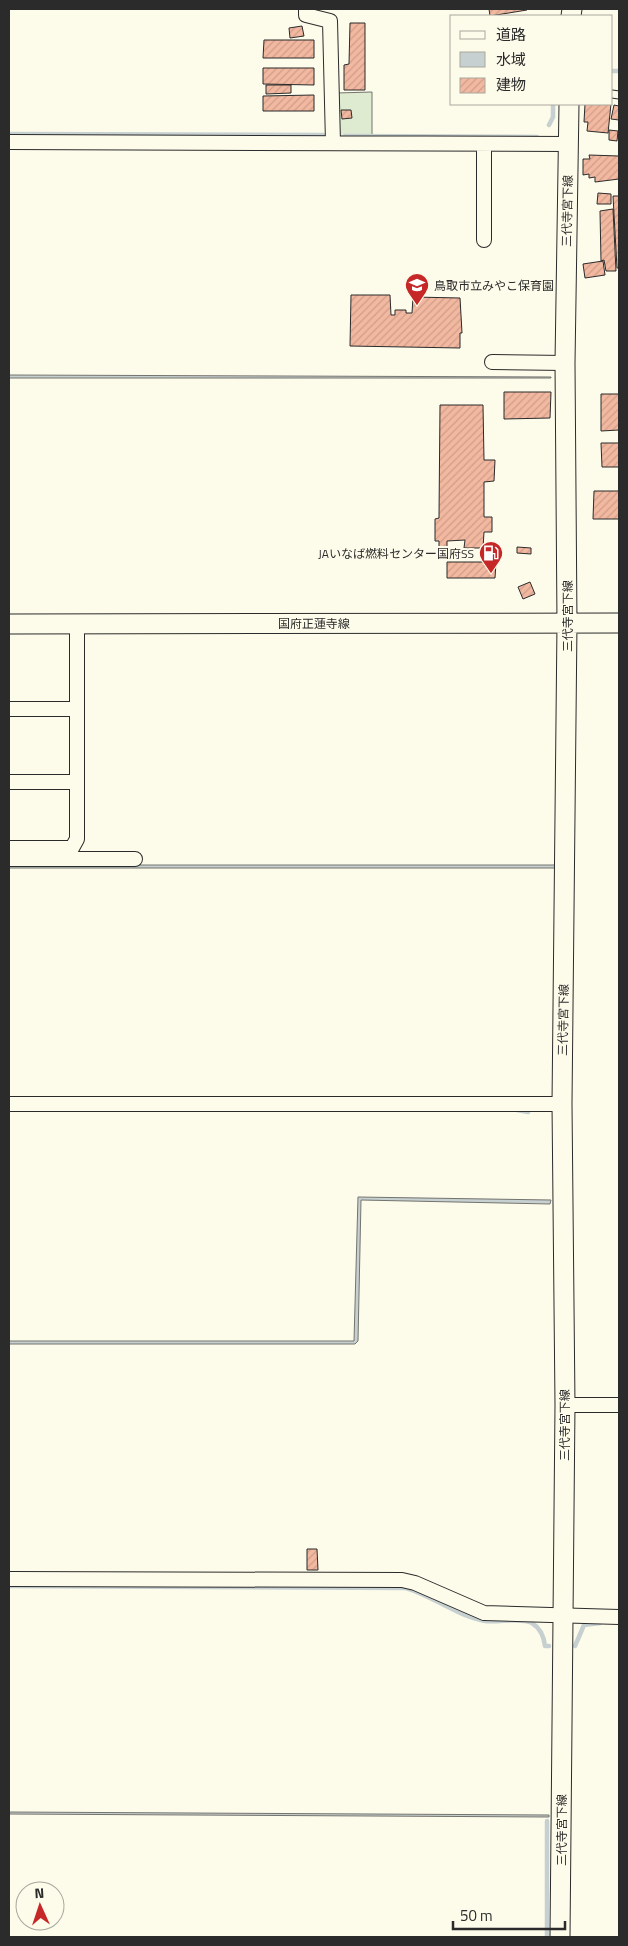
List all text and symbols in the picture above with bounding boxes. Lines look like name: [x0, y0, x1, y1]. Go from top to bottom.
legend: [450, 15, 613, 105]
text: 道路: [496, 23, 526, 46]
text: 水域: [496, 48, 526, 71]
text: 建物: [496, 73, 526, 96]
street label: 三代寺宮下線: [557, 175, 577, 247]
school or university icon: 鳥取市立みやこ保育園: [404, 272, 430, 306]
place label: 鳥取市立みやこ保育園: [434, 276, 554, 295]
fuel station icon: JAいなば燃料センター国府SS: [478, 540, 504, 574]
place label: JAいなば燃料センター国府SS: [318, 544, 474, 563]
street label: 三代寺宮下線: [558, 580, 577, 652]
street label: 国府正蓮寺線: [278, 614, 350, 633]
street label: 三代寺宮下線: [553, 984, 573, 1056]
street label: 三代寺宮下線: [555, 1389, 574, 1461]
street label: 三代寺宮下線: [552, 1794, 571, 1866]
north arrow: [15, 1881, 65, 1931]
text: N: [34, 1882, 45, 1903]
scale bar: [453, 1898, 566, 1930]
text: 50 m: [460, 1904, 493, 1927]

